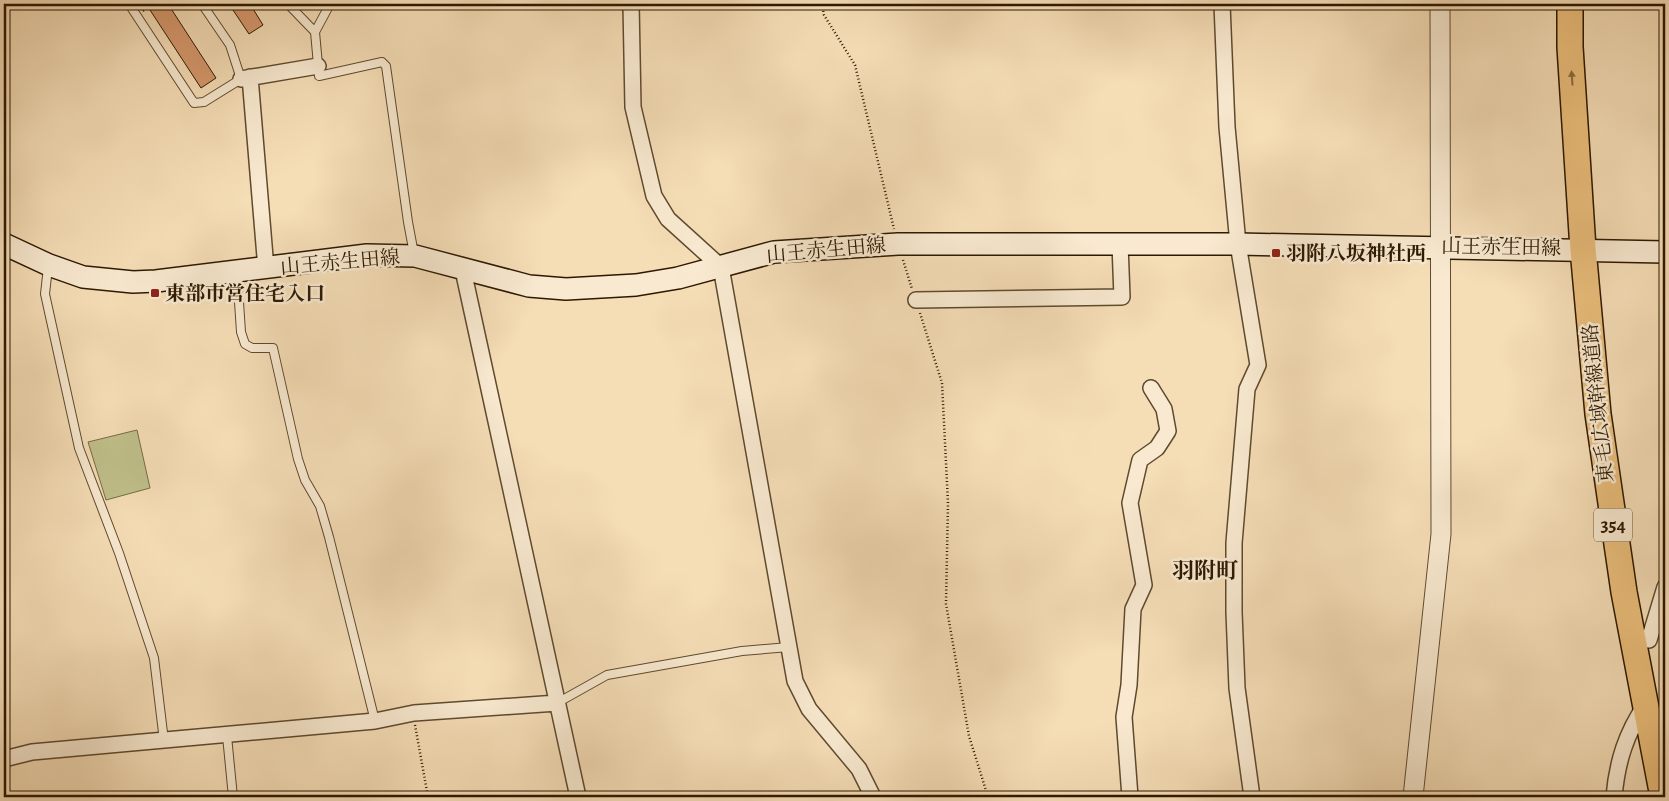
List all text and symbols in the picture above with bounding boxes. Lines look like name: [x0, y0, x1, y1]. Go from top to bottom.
one-way arrow: [1568, 70, 1576, 86]
street label: 山王赤生田線: [765, 231, 887, 269]
street label: 山王赤生田線: [1441, 232, 1561, 262]
place label: 羽附八坂神社西: [1286, 240, 1426, 267]
street label: 山王赤生田線: [279, 243, 401, 281]
marker: 羽附八坂神社西: [1270, 247, 1282, 259]
place label: 東部市営住宅入口: [165, 280, 325, 307]
marker: 東部市営住宅入口: [149, 287, 161, 299]
street label: 東毛広域幹線道路: [1576, 322, 1620, 484]
road number: 354: [1594, 508, 1632, 542]
district label: 羽附町: [1172, 556, 1238, 586]

